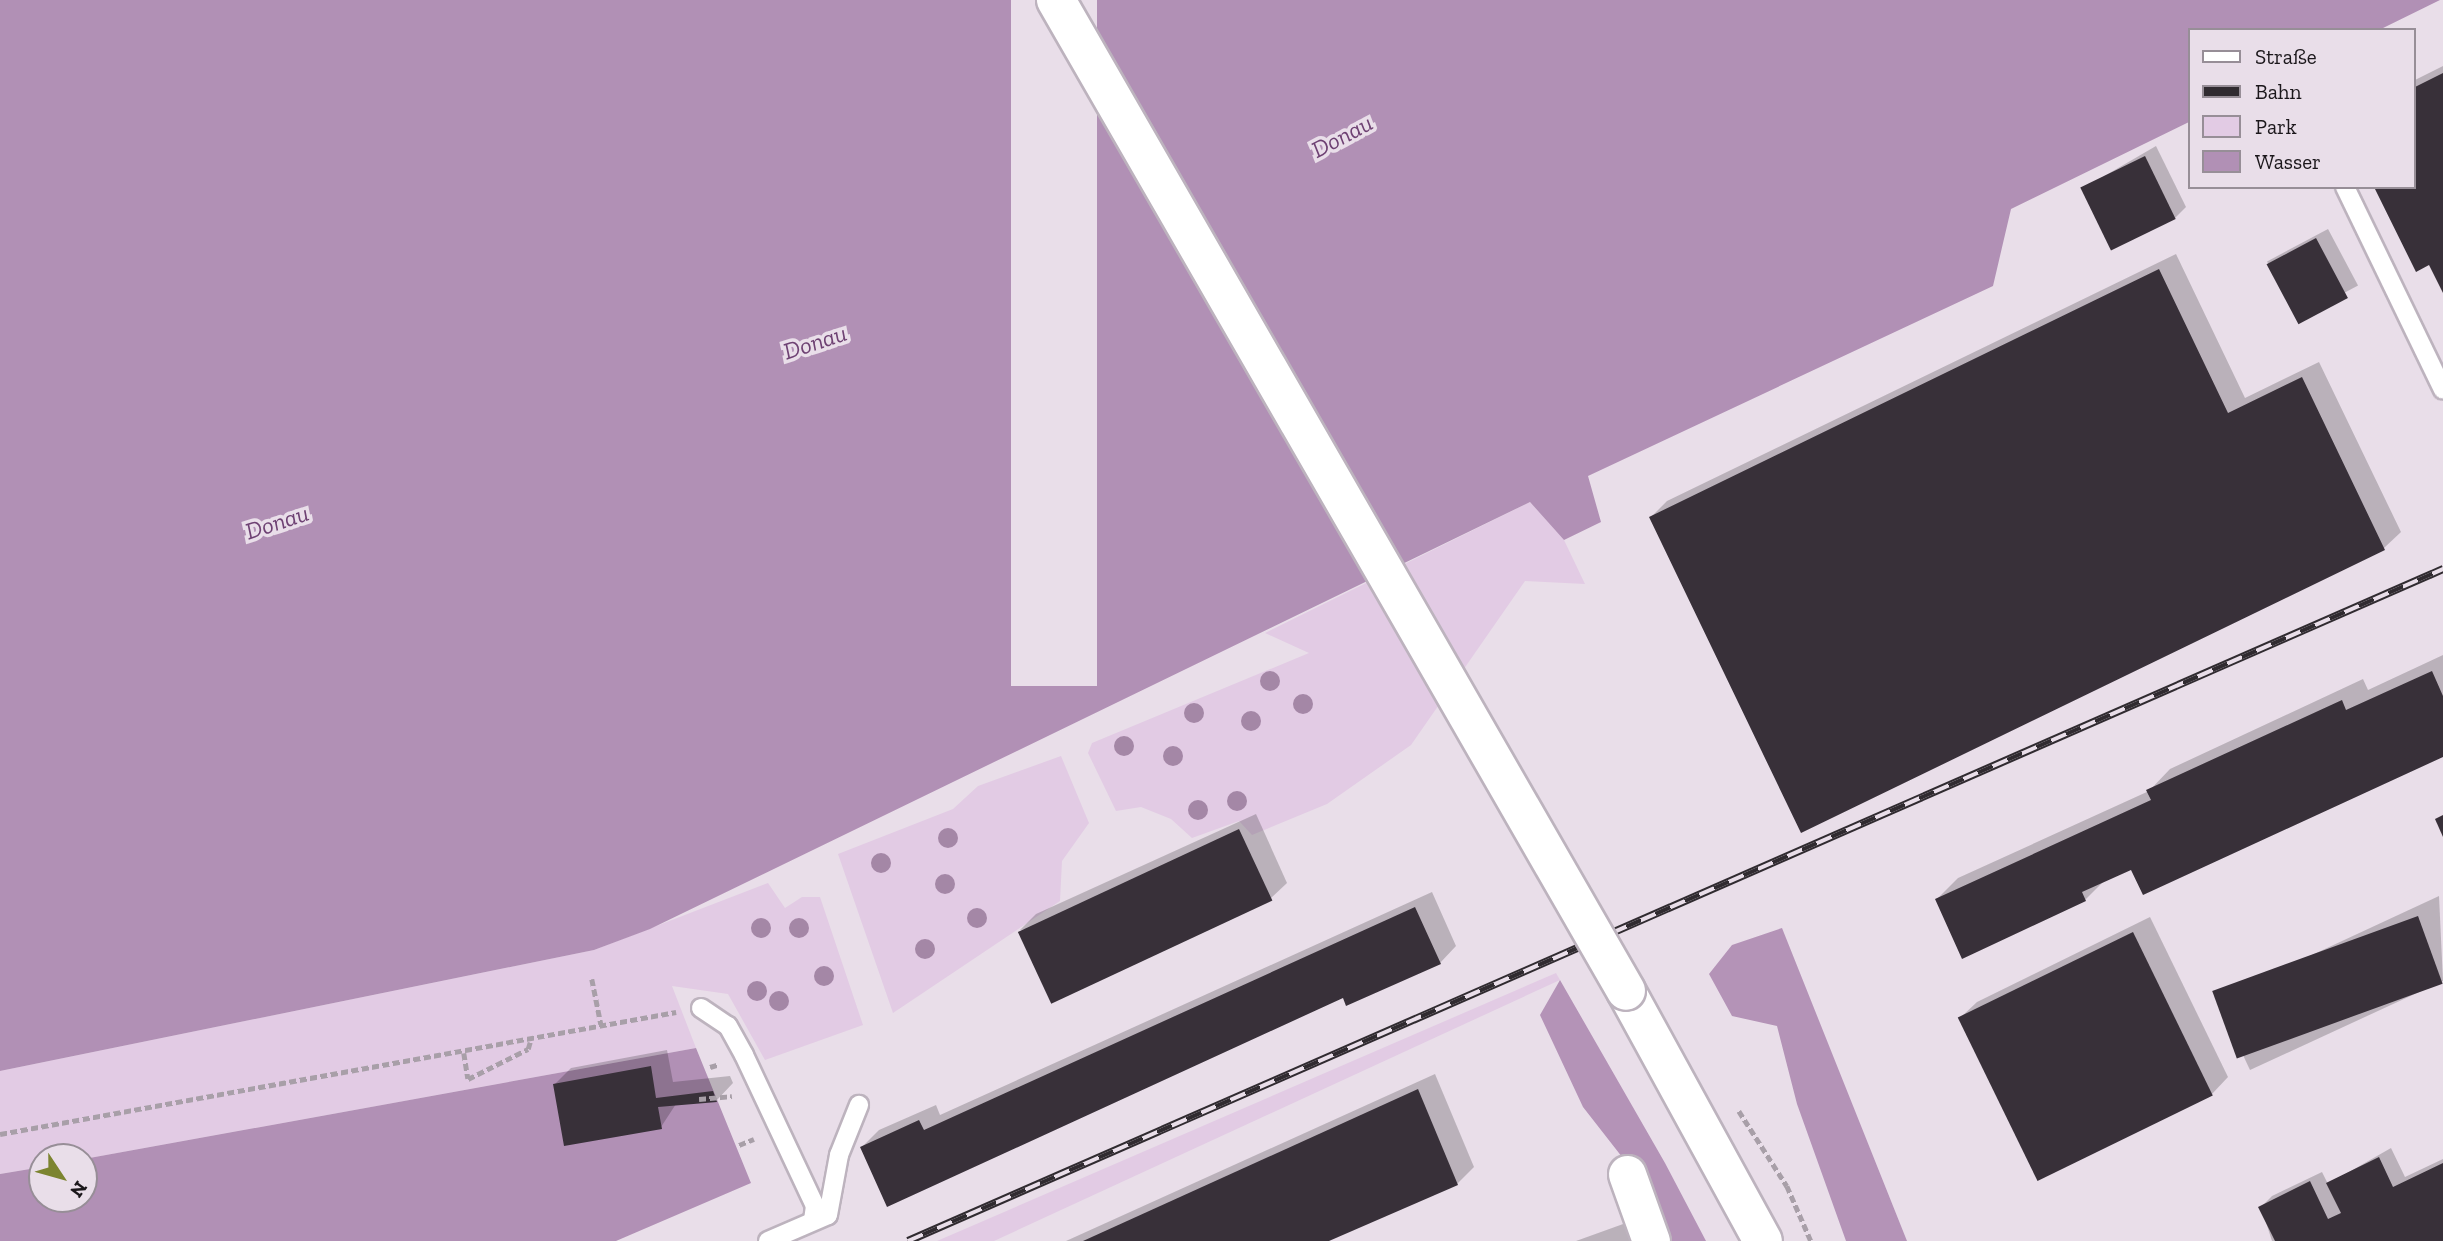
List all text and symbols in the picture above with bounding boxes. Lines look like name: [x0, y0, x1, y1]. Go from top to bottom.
legend: [2188, 28, 2415, 189]
text: Straße: [2255, 44, 2317, 69]
text: Bahn: [2255, 79, 2302, 104]
water label: Donau: [1306, 108, 1378, 164]
text: Park: [2255, 114, 2297, 139]
text: Wasser: [2255, 149, 2321, 174]
water label: Donau: [780, 318, 850, 366]
water label: Donau: [242, 498, 312, 546]
north arrow: [28, 1143, 98, 1213]
text: N: [65, 1177, 92, 1202]

